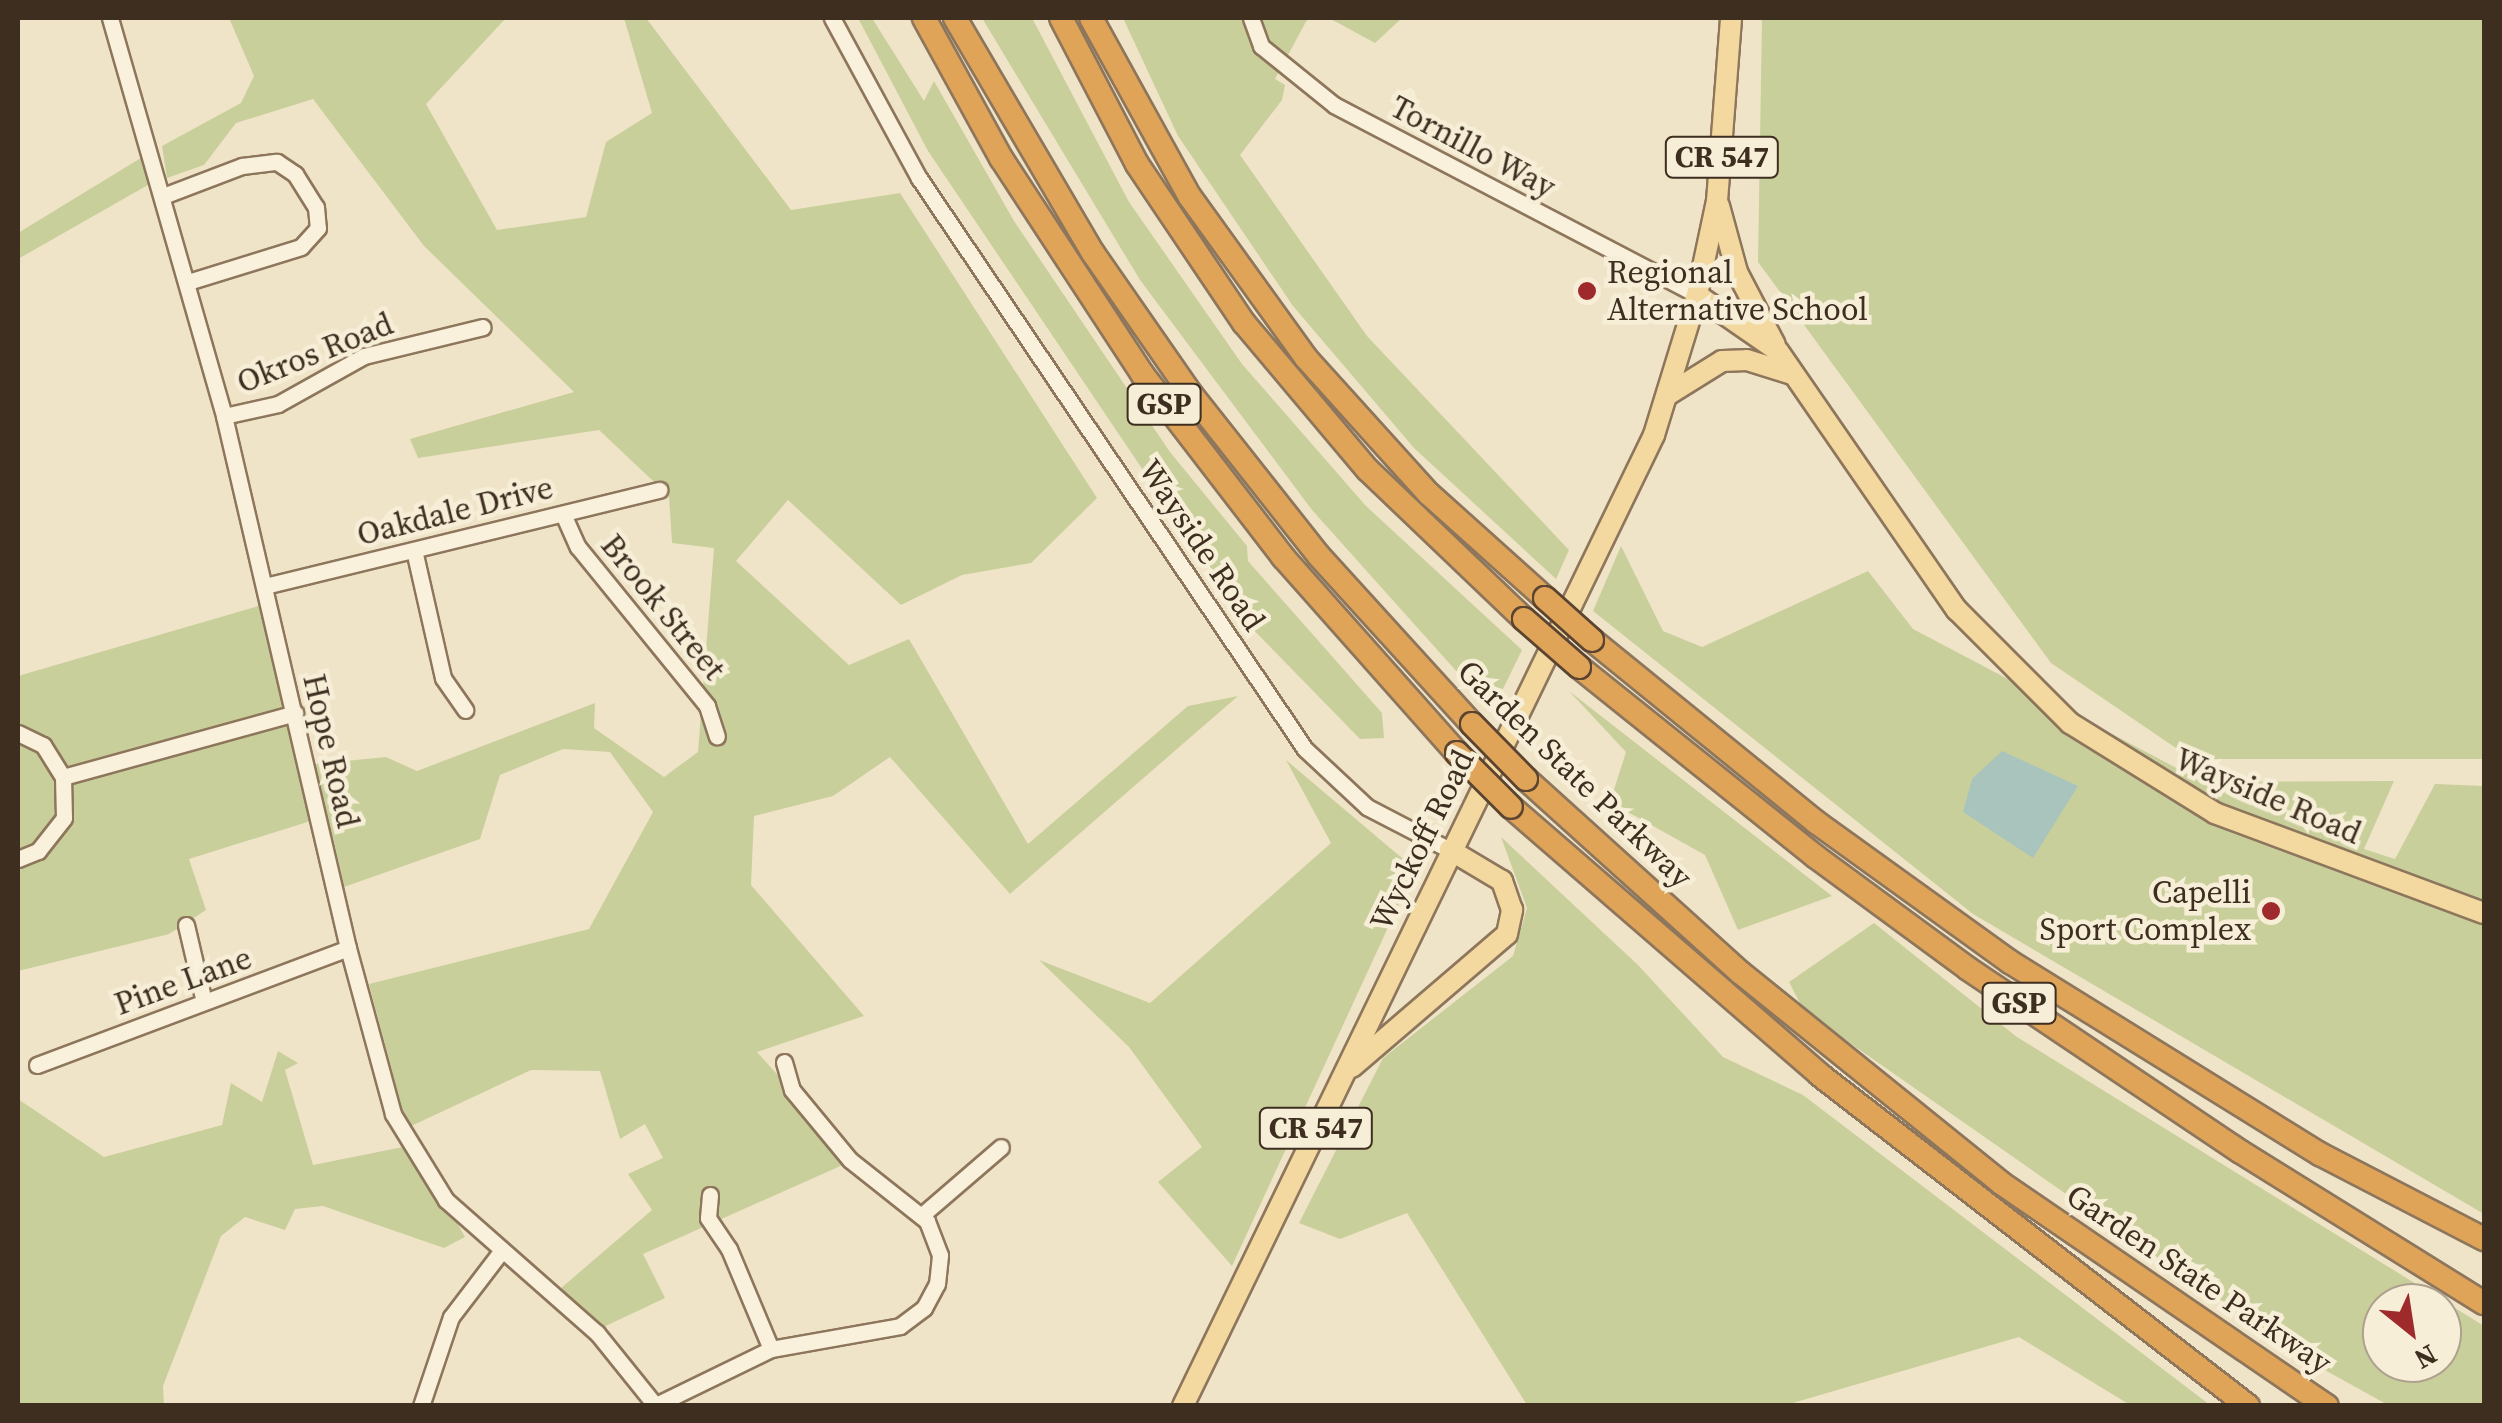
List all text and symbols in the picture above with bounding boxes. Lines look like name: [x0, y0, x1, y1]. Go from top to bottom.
street label: Tornillo Way: [1384, 87, 1562, 207]
road number: CR 547: [1664, 132, 1780, 182]
place label: Regional Alternative School: [1607, 254, 1868, 329]
marker: Regional Alternative School: [1576, 280, 1598, 302]
street label: Okros Road: [231, 304, 399, 402]
road number: GSP: [1126, 379, 1202, 429]
street label: Wayside Road: [1131, 452, 1273, 638]
street label: Oakdale Drive: [353, 468, 557, 554]
street label: Brook Street: [593, 527, 733, 687]
street label: Garden State Parkway: [1450, 652, 1700, 896]
street label: Hope Road: [295, 670, 367, 832]
street label: Wayside Road: [2169, 740, 2367, 852]
street label: Wyckoff Road: [1362, 744, 1482, 936]
place label: Capelli Sport Complex: [2040, 874, 2251, 949]
marker: Capelli Sport Complex: [2260, 900, 2282, 922]
street label: Pine Lane: [109, 939, 257, 1023]
road number: GSP: [1982, 978, 2056, 1028]
road number: CR 547: [1258, 1103, 1374, 1153]
street label: Garden State Parkway: [2059, 1176, 2339, 1382]
north arrow: [2362, 1283, 2462, 1383]
text: N: [2408, 1336, 2444, 1379]

